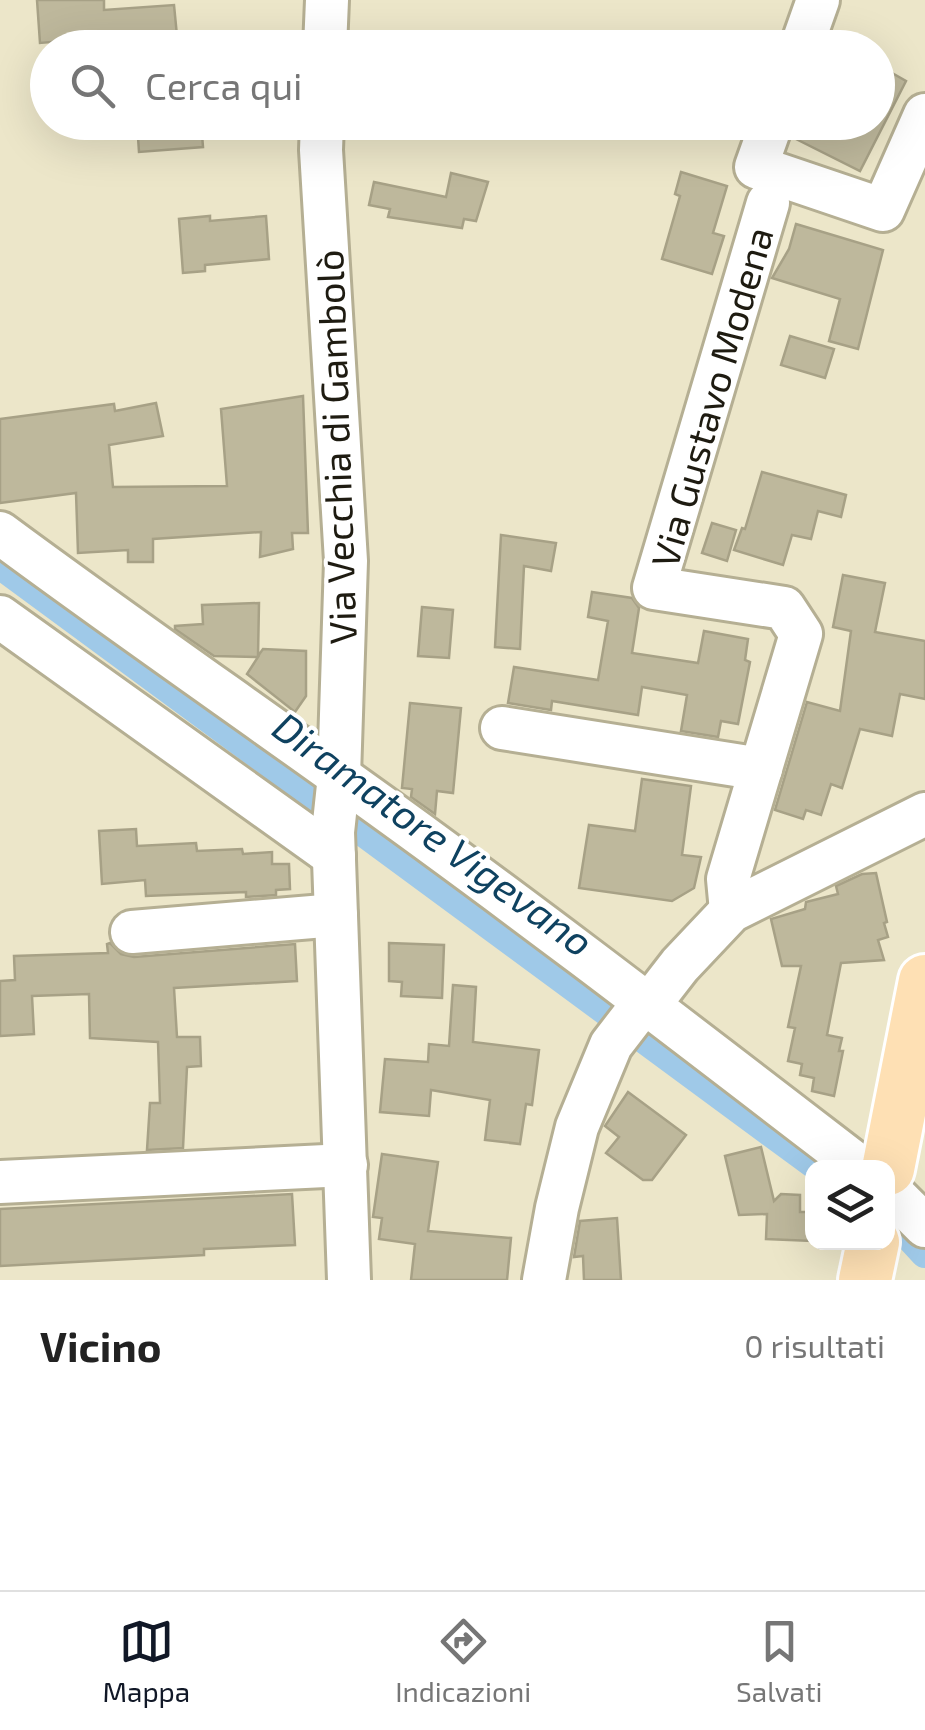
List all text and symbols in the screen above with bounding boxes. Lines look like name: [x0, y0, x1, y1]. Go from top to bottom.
search box: [30, 30, 895, 140]
icon: search: [65, 58, 120, 113]
text: Cerca qui: [145, 62, 302, 108]
street label: Via Gustavo Modena: [640, 221, 782, 573]
street label: Via Vecchia di Gambolò: [305, 249, 365, 645]
water label: Diramatore Vigevano: [265, 701, 603, 965]
map controls: [805, 1160, 895, 1250]
button: layers: [805, 1160, 895, 1250]
text: Vicino: [40, 1320, 161, 1370]
text: 0 risultati: [744, 1326, 885, 1364]
tab: Mappa: [102, 1614, 190, 1708]
tab: Indicazioni: [395, 1614, 531, 1708]
tab: Salvati: [736, 1614, 823, 1708]

